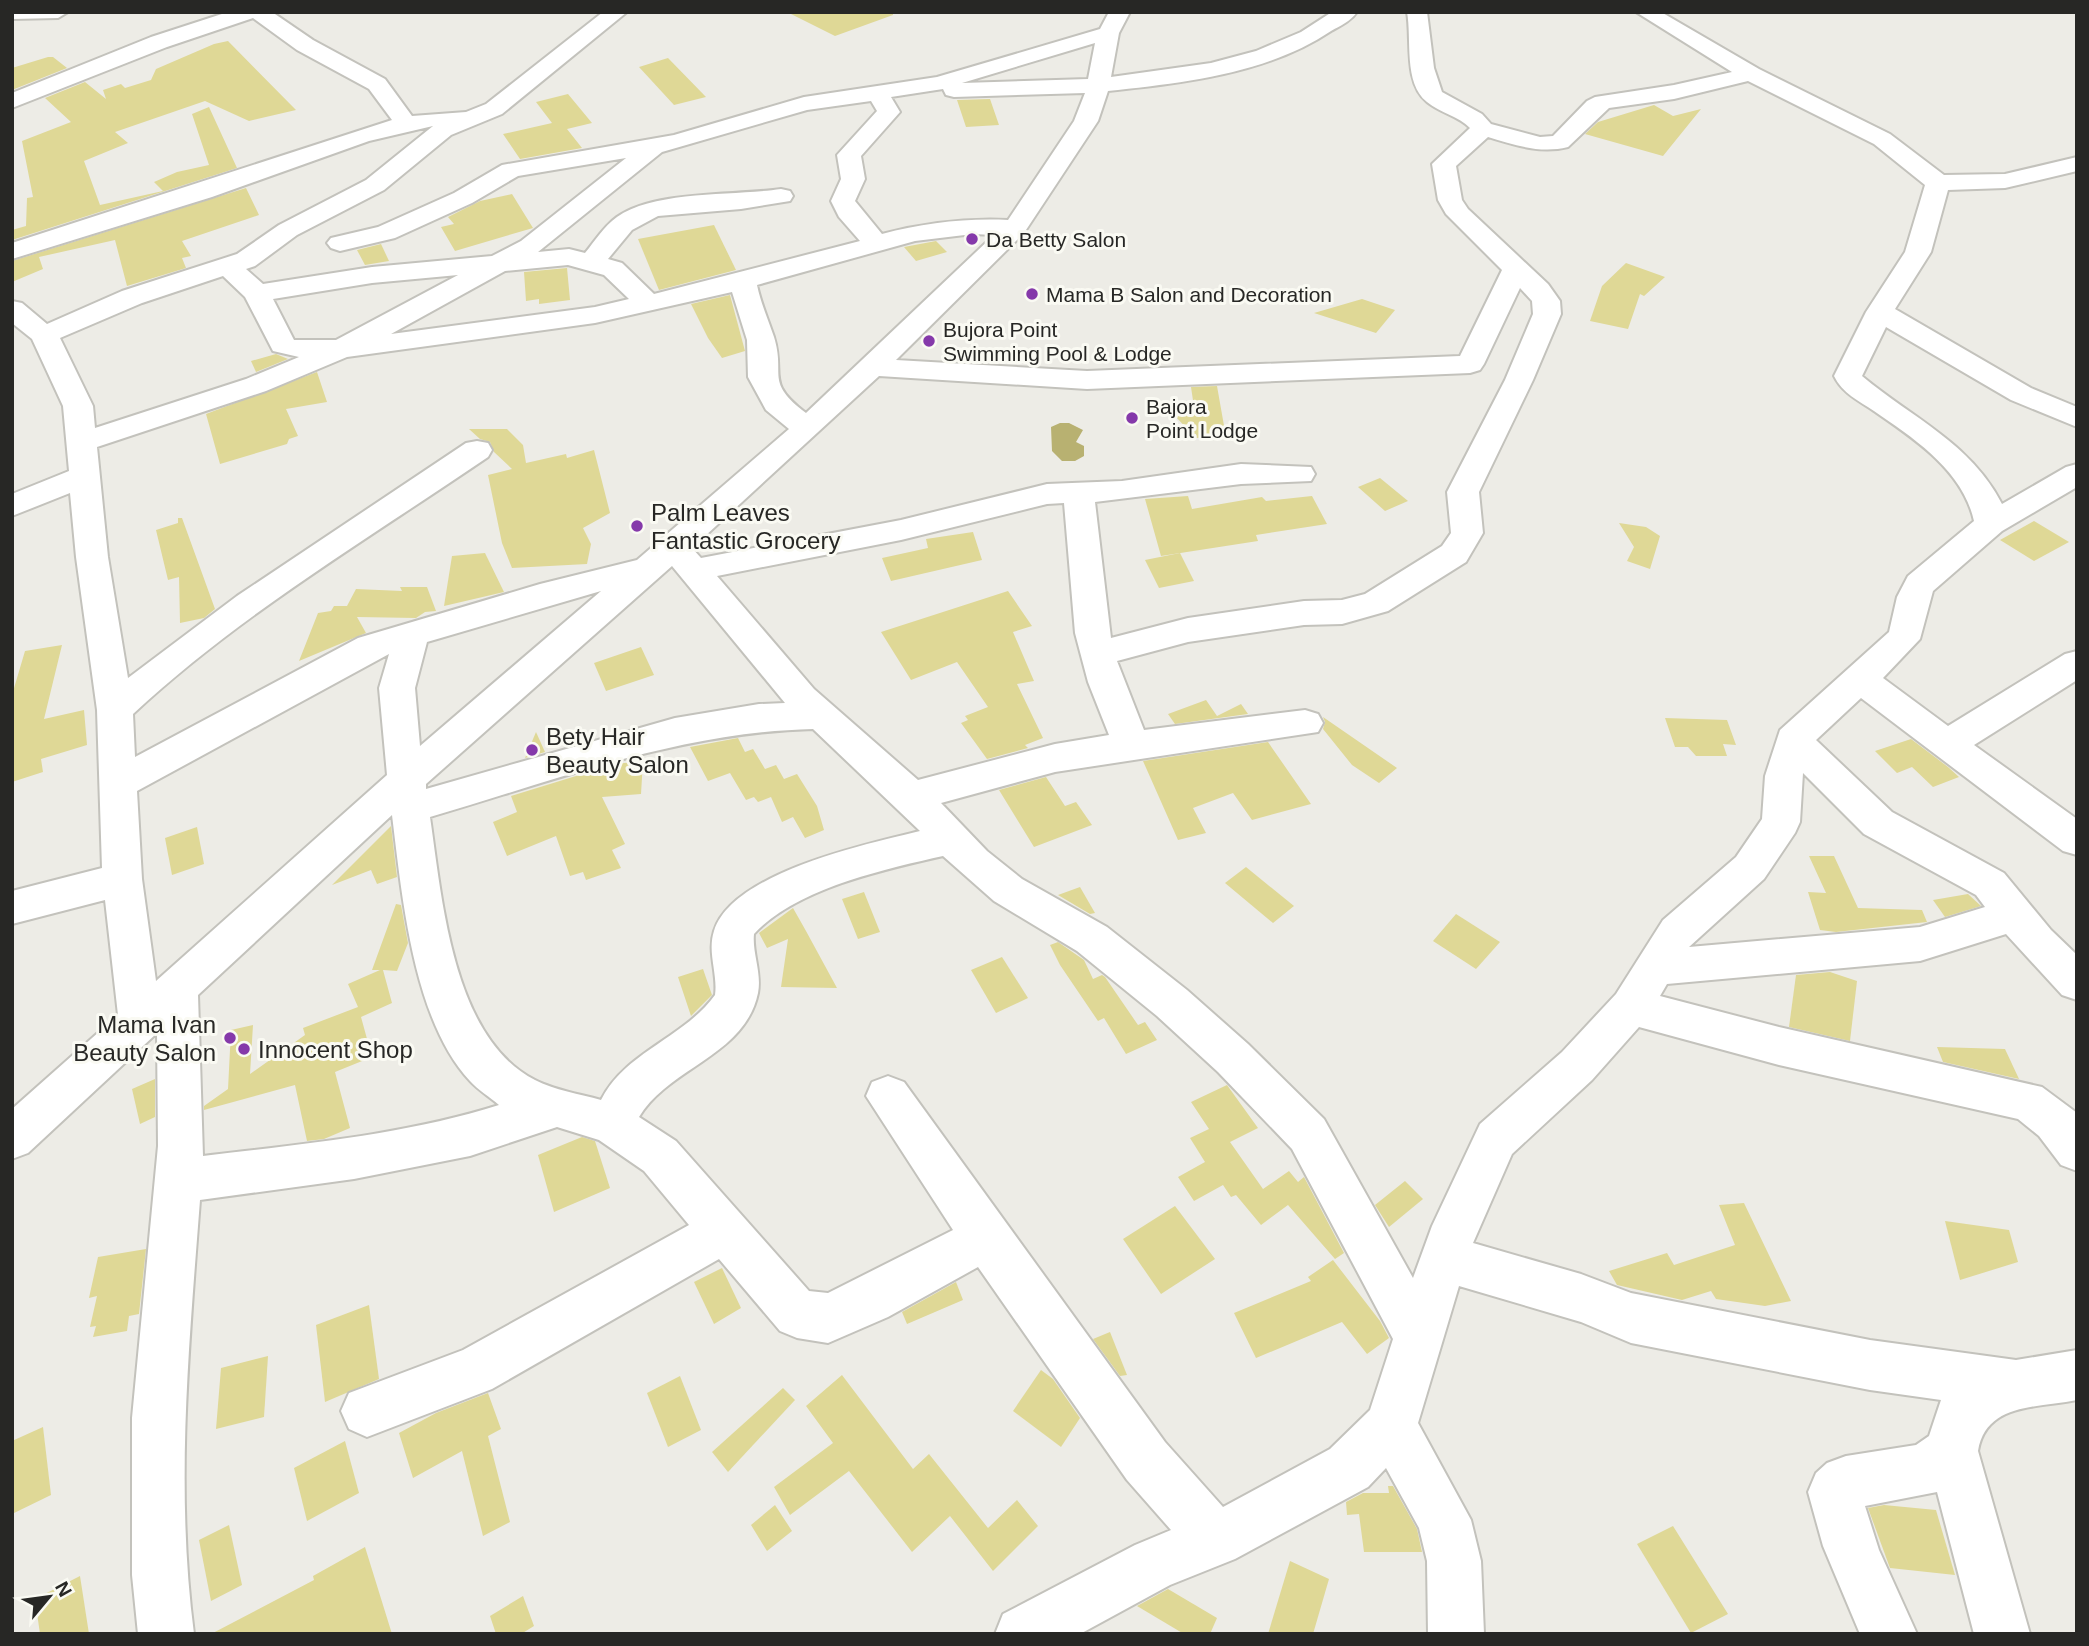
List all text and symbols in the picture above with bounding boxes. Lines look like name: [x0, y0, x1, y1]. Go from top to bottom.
place label: Da Betty Salon: [986, 228, 1126, 251]
marker: Da Betty Salon: [964, 231, 980, 247]
place label: Mama B Salon and Decoration: [1046, 283, 1332, 306]
marker: Mama B Salon and Decoration: [1024, 286, 1040, 302]
place label: Bujora Point Swimming Pool & Lodge: [943, 318, 1172, 365]
marker: Bujora Point Swimming Pool & Lodge: [921, 333, 937, 349]
place label: Bajora Point Lodge: [1146, 395, 1258, 442]
marker: Bajora Point Lodge: [1124, 410, 1140, 426]
place label: Palm Leaves Fantastic Grocery: [651, 499, 840, 554]
marker: Palm Leaves Fantastic Grocery: [629, 518, 645, 534]
place label: Bety Hair Beauty Salon: [546, 723, 689, 778]
marker: Bety Hair Beauty Salon: [524, 742, 540, 758]
place label: Mama Ivan Beauty Salon: [73, 1011, 216, 1066]
marker: Mama Ivan Beauty Salon: [222, 1030, 238, 1046]
place label: Innocent Shop: [258, 1036, 413, 1063]
marker: Innocent Shop: [236, 1041, 252, 1057]
north arrow: [14, 1562, 84, 1632]
text: N: [51, 1578, 76, 1600]

